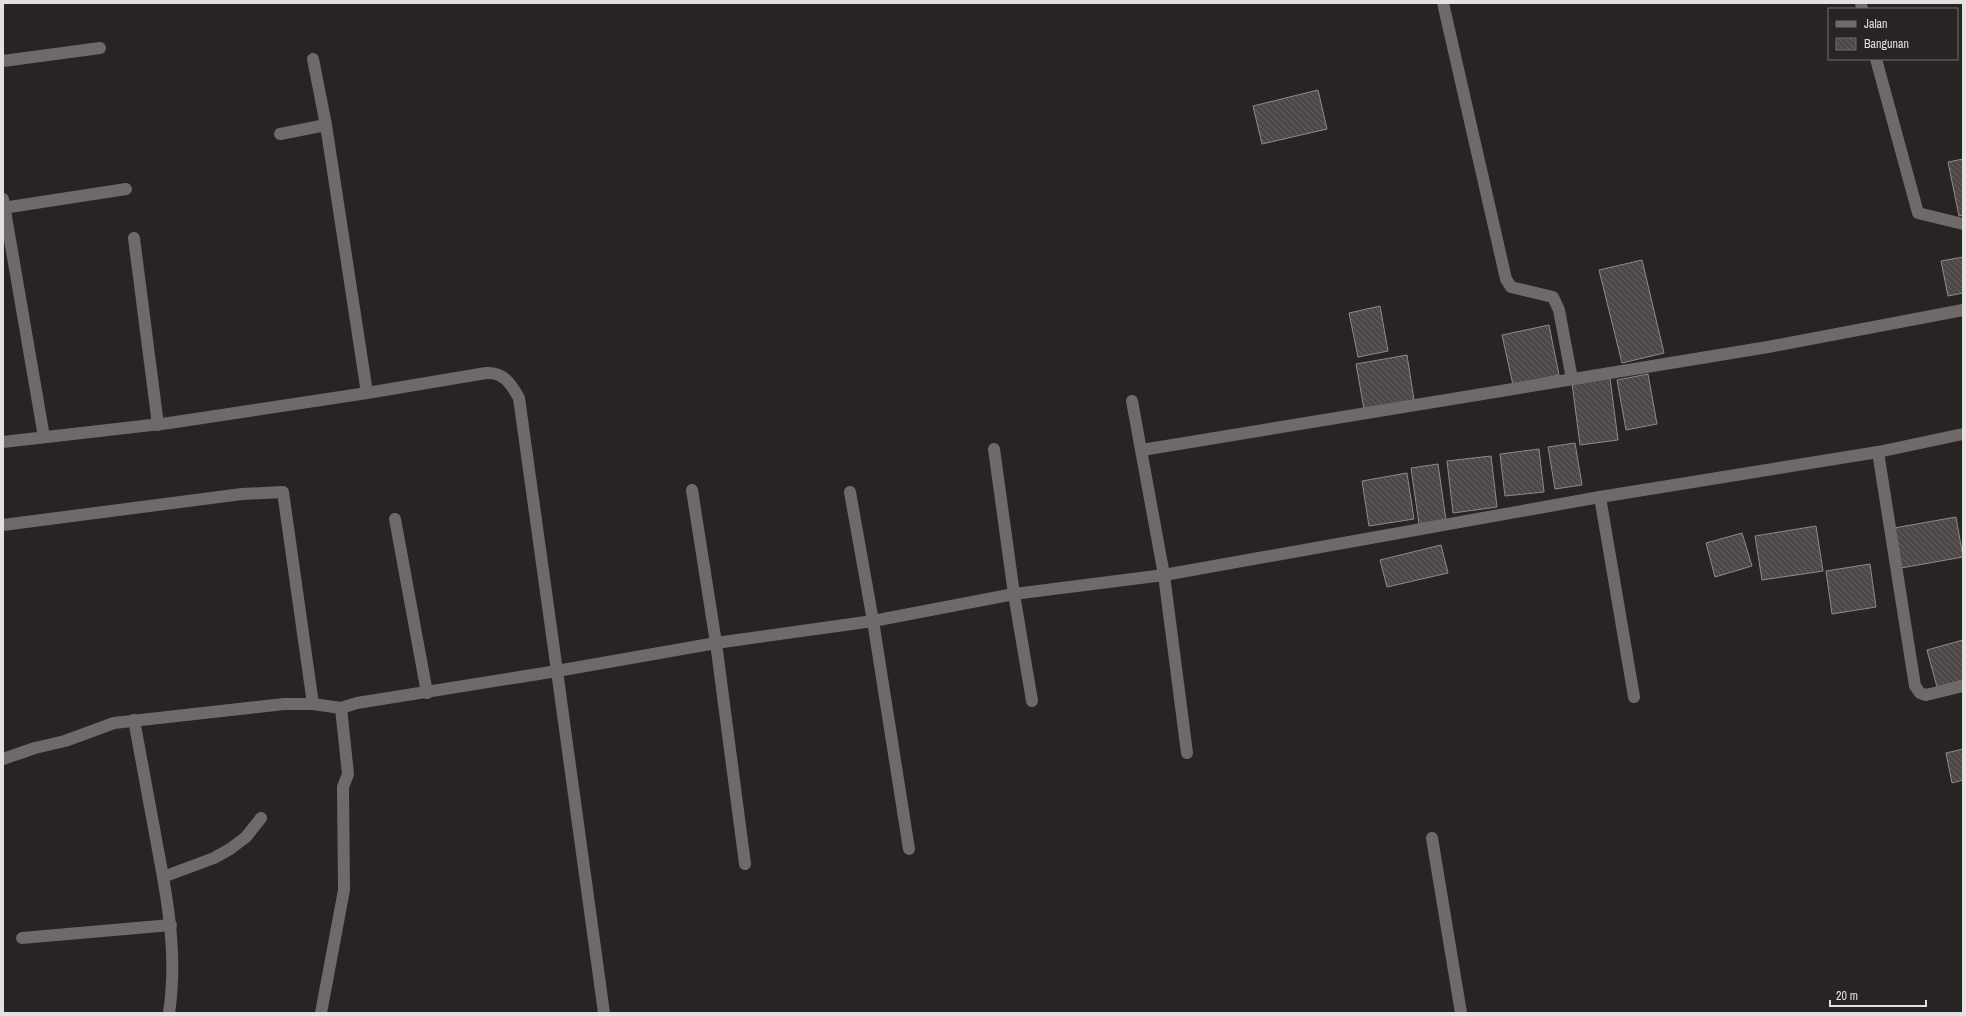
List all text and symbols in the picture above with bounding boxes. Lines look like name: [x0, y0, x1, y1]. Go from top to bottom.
legend: [1828, 8, 1958, 60]
text: Jalan: [1864, 16, 1888, 32]
text: Bangunan: [1864, 36, 1909, 52]
scale bar: [1830, 982, 1926, 1008]
text: 20 m: [1836, 988, 1858, 1004]

